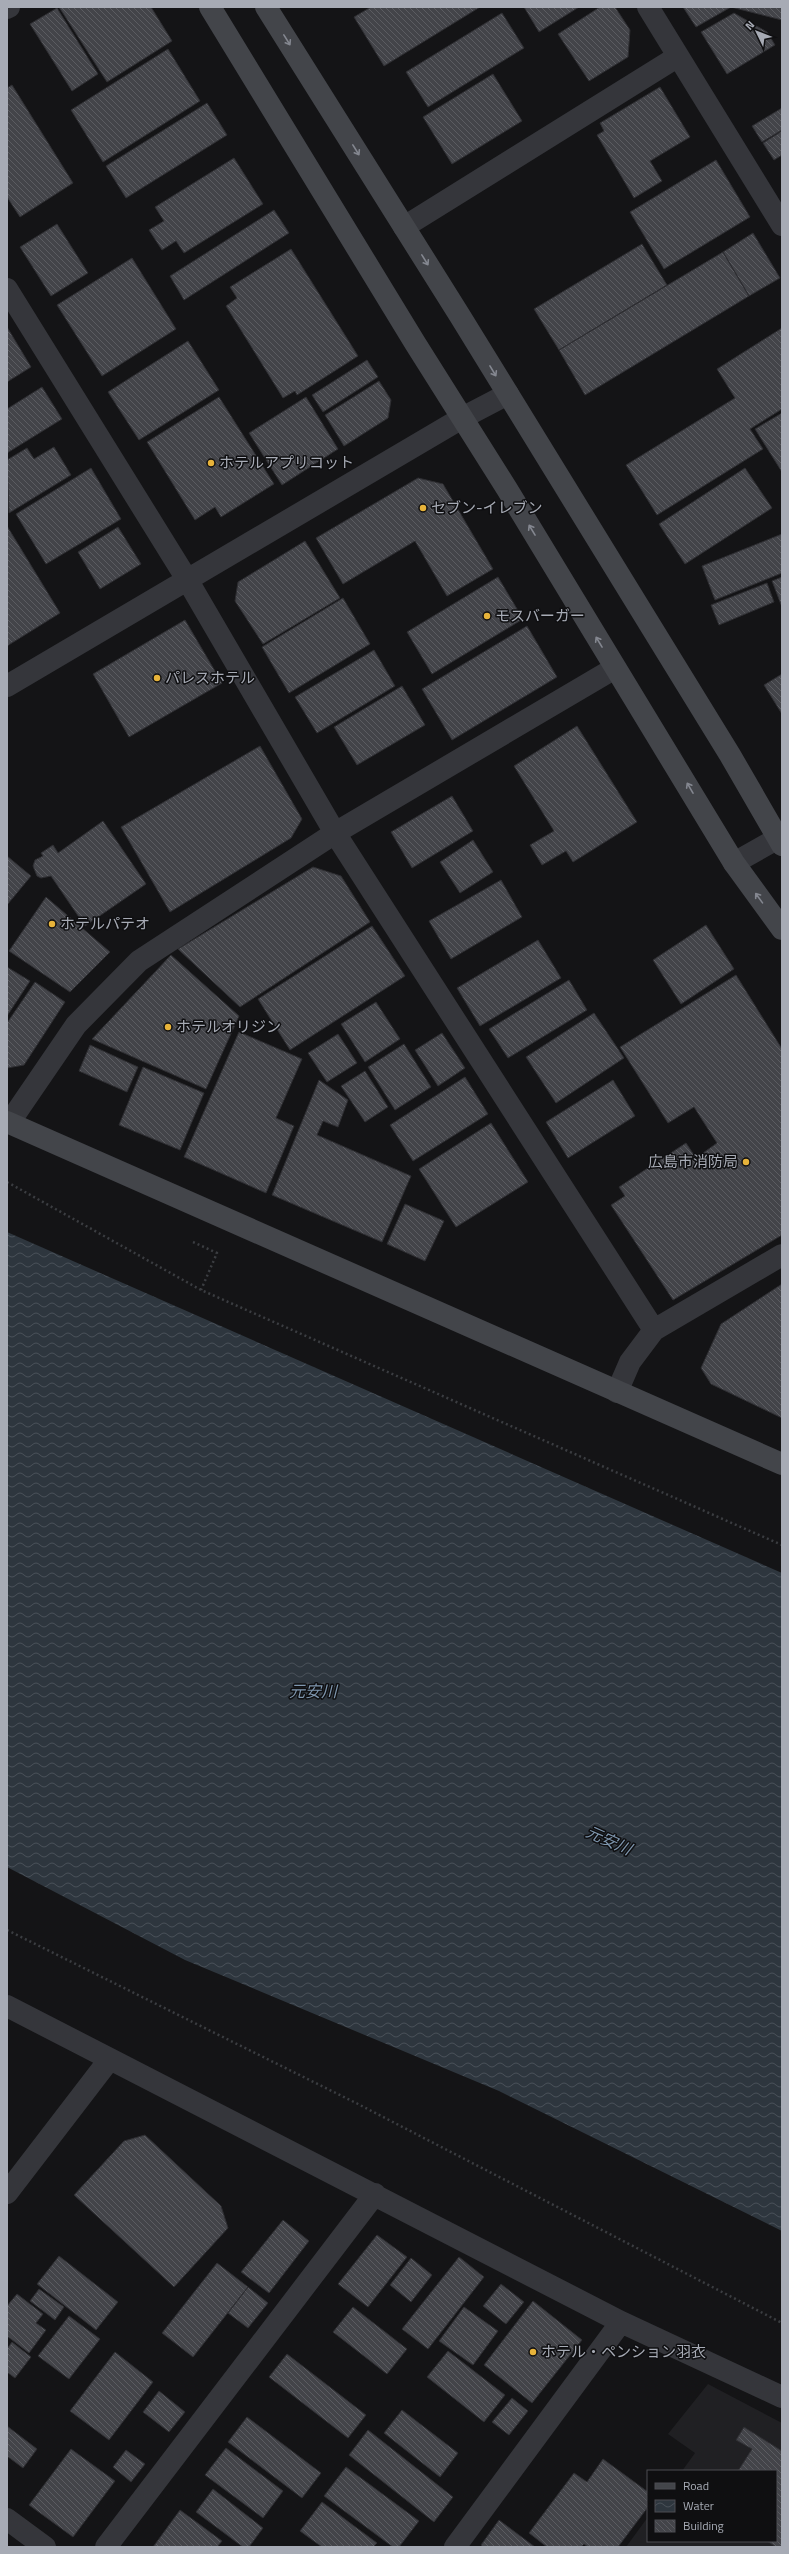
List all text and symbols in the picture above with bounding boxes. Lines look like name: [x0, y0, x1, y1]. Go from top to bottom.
north arrow: [737, 12, 777, 52]
text: N: [741, 17, 758, 33]
one-way arrow: [283, 34, 291, 45]
one-way arrow: [352, 144, 360, 155]
one-way arrow: [421, 255, 429, 266]
one-way arrow: [490, 365, 498, 377]
place label: ホテルアプリコット: [219, 451, 354, 474]
marker: ホテルアプリコット: [206, 458, 216, 468]
place label: セブン-イレブン: [431, 496, 543, 519]
marker: セブン-イレブン: [418, 503, 428, 513]
one-way arrow: [528, 524, 536, 536]
place label: モスバーガー: [495, 604, 585, 627]
marker: モスバーガー: [482, 611, 492, 621]
one-way arrow: [595, 636, 603, 648]
place label: パレスホテル: [165, 666, 255, 689]
marker: パレスホテル: [152, 673, 162, 683]
one-way arrow: [686, 782, 694, 794]
one-way arrow: [755, 892, 764, 903]
place label: ホテルパテオ: [60, 912, 150, 935]
marker: ホテルパテオ: [47, 919, 57, 929]
place label: ホテルオリジン: [176, 1015, 281, 1038]
marker: ホテルオリジン: [163, 1022, 173, 1032]
place label: 広島市消防局: [648, 1150, 738, 1173]
marker: 広島市消防局: [741, 1157, 751, 1167]
water label: 元安川: [289, 1679, 339, 1703]
water label: 元安川: [582, 1819, 638, 1862]
place label: ホテル・ペンション羽衣: [541, 2340, 706, 2363]
marker: ホテル・ペンション羽衣: [528, 2347, 538, 2357]
legend: [647, 2470, 777, 2542]
text: Road: [683, 2476, 709, 2495]
text: Water: [683, 2496, 714, 2515]
text: Building: [683, 2516, 724, 2535]

